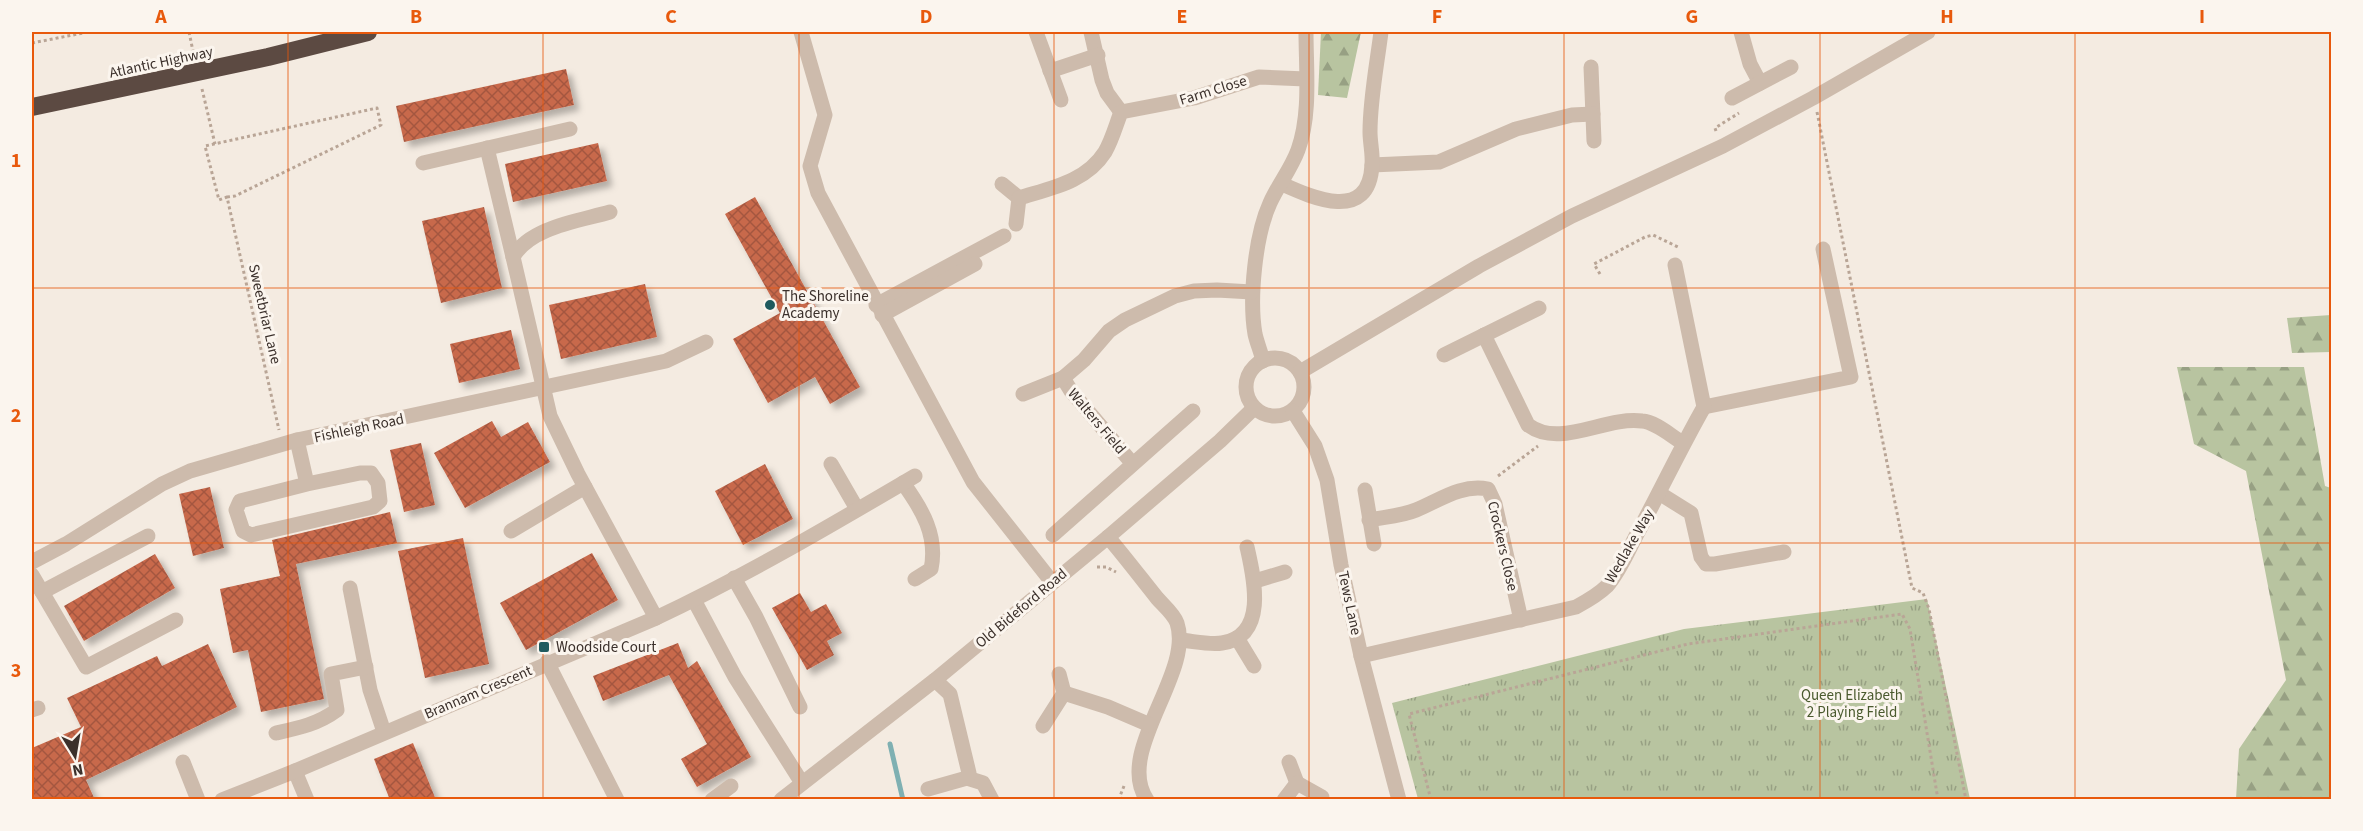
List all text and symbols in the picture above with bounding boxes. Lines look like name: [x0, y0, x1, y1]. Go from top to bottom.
text: A: [154, 3, 167, 31]
text: B: [410, 3, 422, 31]
text: C: [665, 3, 677, 31]
text: D: [920, 3, 932, 31]
text: E: [1177, 3, 1187, 31]
text: F: [1432, 3, 1442, 31]
text: G: [1686, 3, 1698, 31]
text: H: [1940, 3, 1954, 31]
text: I: [2199, 3, 2205, 31]
street label: Atlantic Highway: [107, 41, 215, 84]
street label: Farm Close: [1177, 70, 1249, 111]
text: 1: [11, 147, 21, 175]
street label: Sweetbriar Lane: [243, 262, 286, 366]
place label: The Shoreline Academy: [782, 286, 869, 324]
marker: The Shoreline Academy: [763, 298, 777, 312]
street label: Walters Field: [1063, 384, 1130, 459]
text: 2: [11, 402, 21, 430]
street label: Fishleigh Road: [312, 409, 406, 448]
street label: Crockers Close: [1482, 499, 1523, 593]
street label: Wedlake Way: [1600, 505, 1659, 587]
street label: Old Bideford Road: [971, 564, 1072, 653]
street label: Tews Lane: [1332, 569, 1367, 637]
place label: Woodside Court: [556, 637, 656, 658]
marker: Woodside Court: [537, 640, 551, 654]
text: 3: [11, 657, 21, 685]
street label: Brannam Crescent: [421, 660, 535, 725]
park label: Queen Elizabeth 2 Playing Field: [1801, 685, 1903, 723]
north arrow: [45, 726, 105, 786]
text: N: [70, 758, 85, 782]

